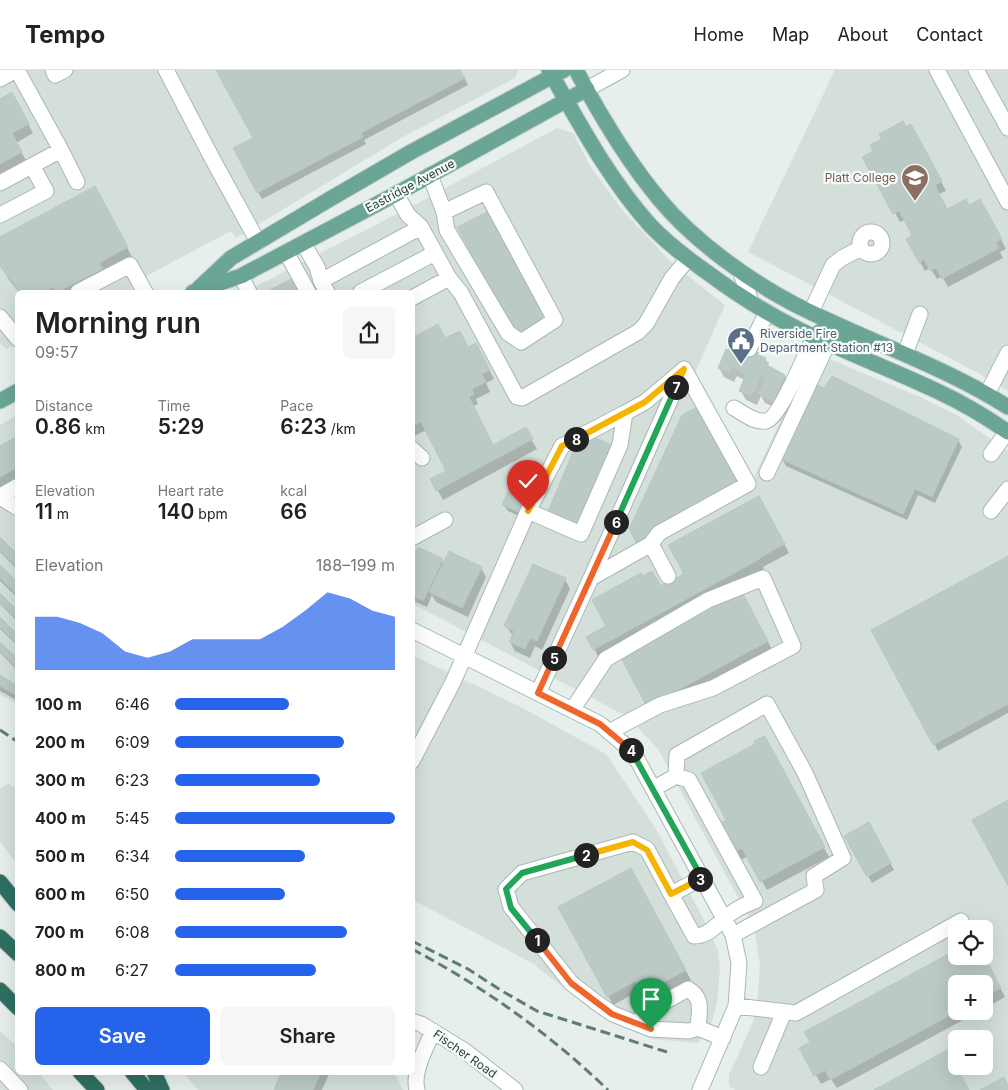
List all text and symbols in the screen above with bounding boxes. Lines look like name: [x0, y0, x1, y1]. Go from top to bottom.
text: Tempo: [25, 20, 105, 49]
text: Home: [694, 24, 744, 45]
text: Map: [772, 24, 809, 45]
text: About: [837, 24, 888, 45]
text: Contact: [916, 24, 983, 45]
street label: Eastridge Avenue: [363, 156, 457, 215]
school or university icon: Platt College: [900, 163, 930, 202]
place label: Platt College: [825, 170, 896, 185]
text: Morning run: [35, 306, 201, 340]
button: share: [343, 307, 395, 359]
public building icon: Riverside Fire Department Station #13: [726, 326, 756, 365]
place label: Riverside Fire Department Station #13: [760, 326, 893, 355]
text: 09:57: [35, 342, 78, 362]
pin: 7: [664, 374, 688, 400]
text: 7: [672, 379, 681, 396]
text: Distance: [35, 397, 93, 414]
text: Time: [158, 397, 191, 414]
text: Pace: [280, 397, 313, 414]
text: 0.86: [35, 414, 81, 439]
text: 5:29: [158, 414, 204, 439]
text: 6:23: [280, 414, 327, 439]
text: km: [81, 420, 105, 437]
text: /km: [327, 420, 356, 437]
pin: 8: [564, 426, 588, 452]
text: 8: [572, 431, 581, 448]
pin: [507, 460, 549, 511]
icon: check: [514, 467, 542, 495]
text: Elevation: [35, 482, 95, 499]
text: Heart rate: [158, 482, 224, 499]
text: kcal: [280, 482, 307, 499]
text: 11: [35, 499, 53, 524]
text: 140: [158, 499, 194, 524]
text: 66: [280, 499, 307, 524]
text: m: [53, 505, 69, 522]
text: bpm: [194, 505, 228, 522]
pin: 6: [604, 510, 628, 534]
text: 6: [612, 514, 621, 531]
text: Elevation: [35, 555, 104, 575]
text: 188–199 m: [316, 555, 395, 575]
pin: 5: [542, 646, 566, 670]
text: 5: [550, 650, 559, 667]
text: 100 m: [35, 694, 82, 714]
text: 6:46: [115, 694, 150, 714]
text: 200 m: [35, 732, 85, 752]
text: 6:09: [115, 732, 150, 752]
pin: 4: [618, 738, 644, 762]
text: 4: [627, 742, 636, 759]
text: 300 m: [35, 770, 85, 790]
text: 6:23: [115, 770, 149, 790]
text: 400 m: [35, 808, 86, 828]
text: 5:45: [115, 808, 149, 828]
pin: 2: [574, 842, 598, 868]
text: 500 m: [35, 846, 85, 866]
text: 6:34: [115, 846, 150, 866]
text: 2: [582, 847, 591, 864]
pin: 3: [688, 866, 712, 892]
text: 3: [696, 871, 705, 888]
text: 600 m: [35, 884, 85, 904]
text: 6:50: [115, 884, 149, 904]
map controls: [948, 920, 993, 1075]
button: locate: [948, 920, 993, 965]
text: 700 m: [35, 922, 84, 942]
text: 6:08: [115, 922, 150, 942]
pin: 1: [524, 928, 550, 952]
text: 1: [534, 932, 541, 949]
text: 800 m: [35, 960, 85, 980]
text: 6:27: [115, 960, 148, 980]
button: +: [948, 975, 993, 1020]
pin: [630, 978, 672, 1029]
icon: arrive: [637, 985, 665, 1013]
button: Save: [35, 1007, 210, 1065]
button: Share: [220, 1007, 395, 1065]
street label: Fischer Road: [431, 1026, 500, 1081]
button: −: [948, 1030, 993, 1075]

